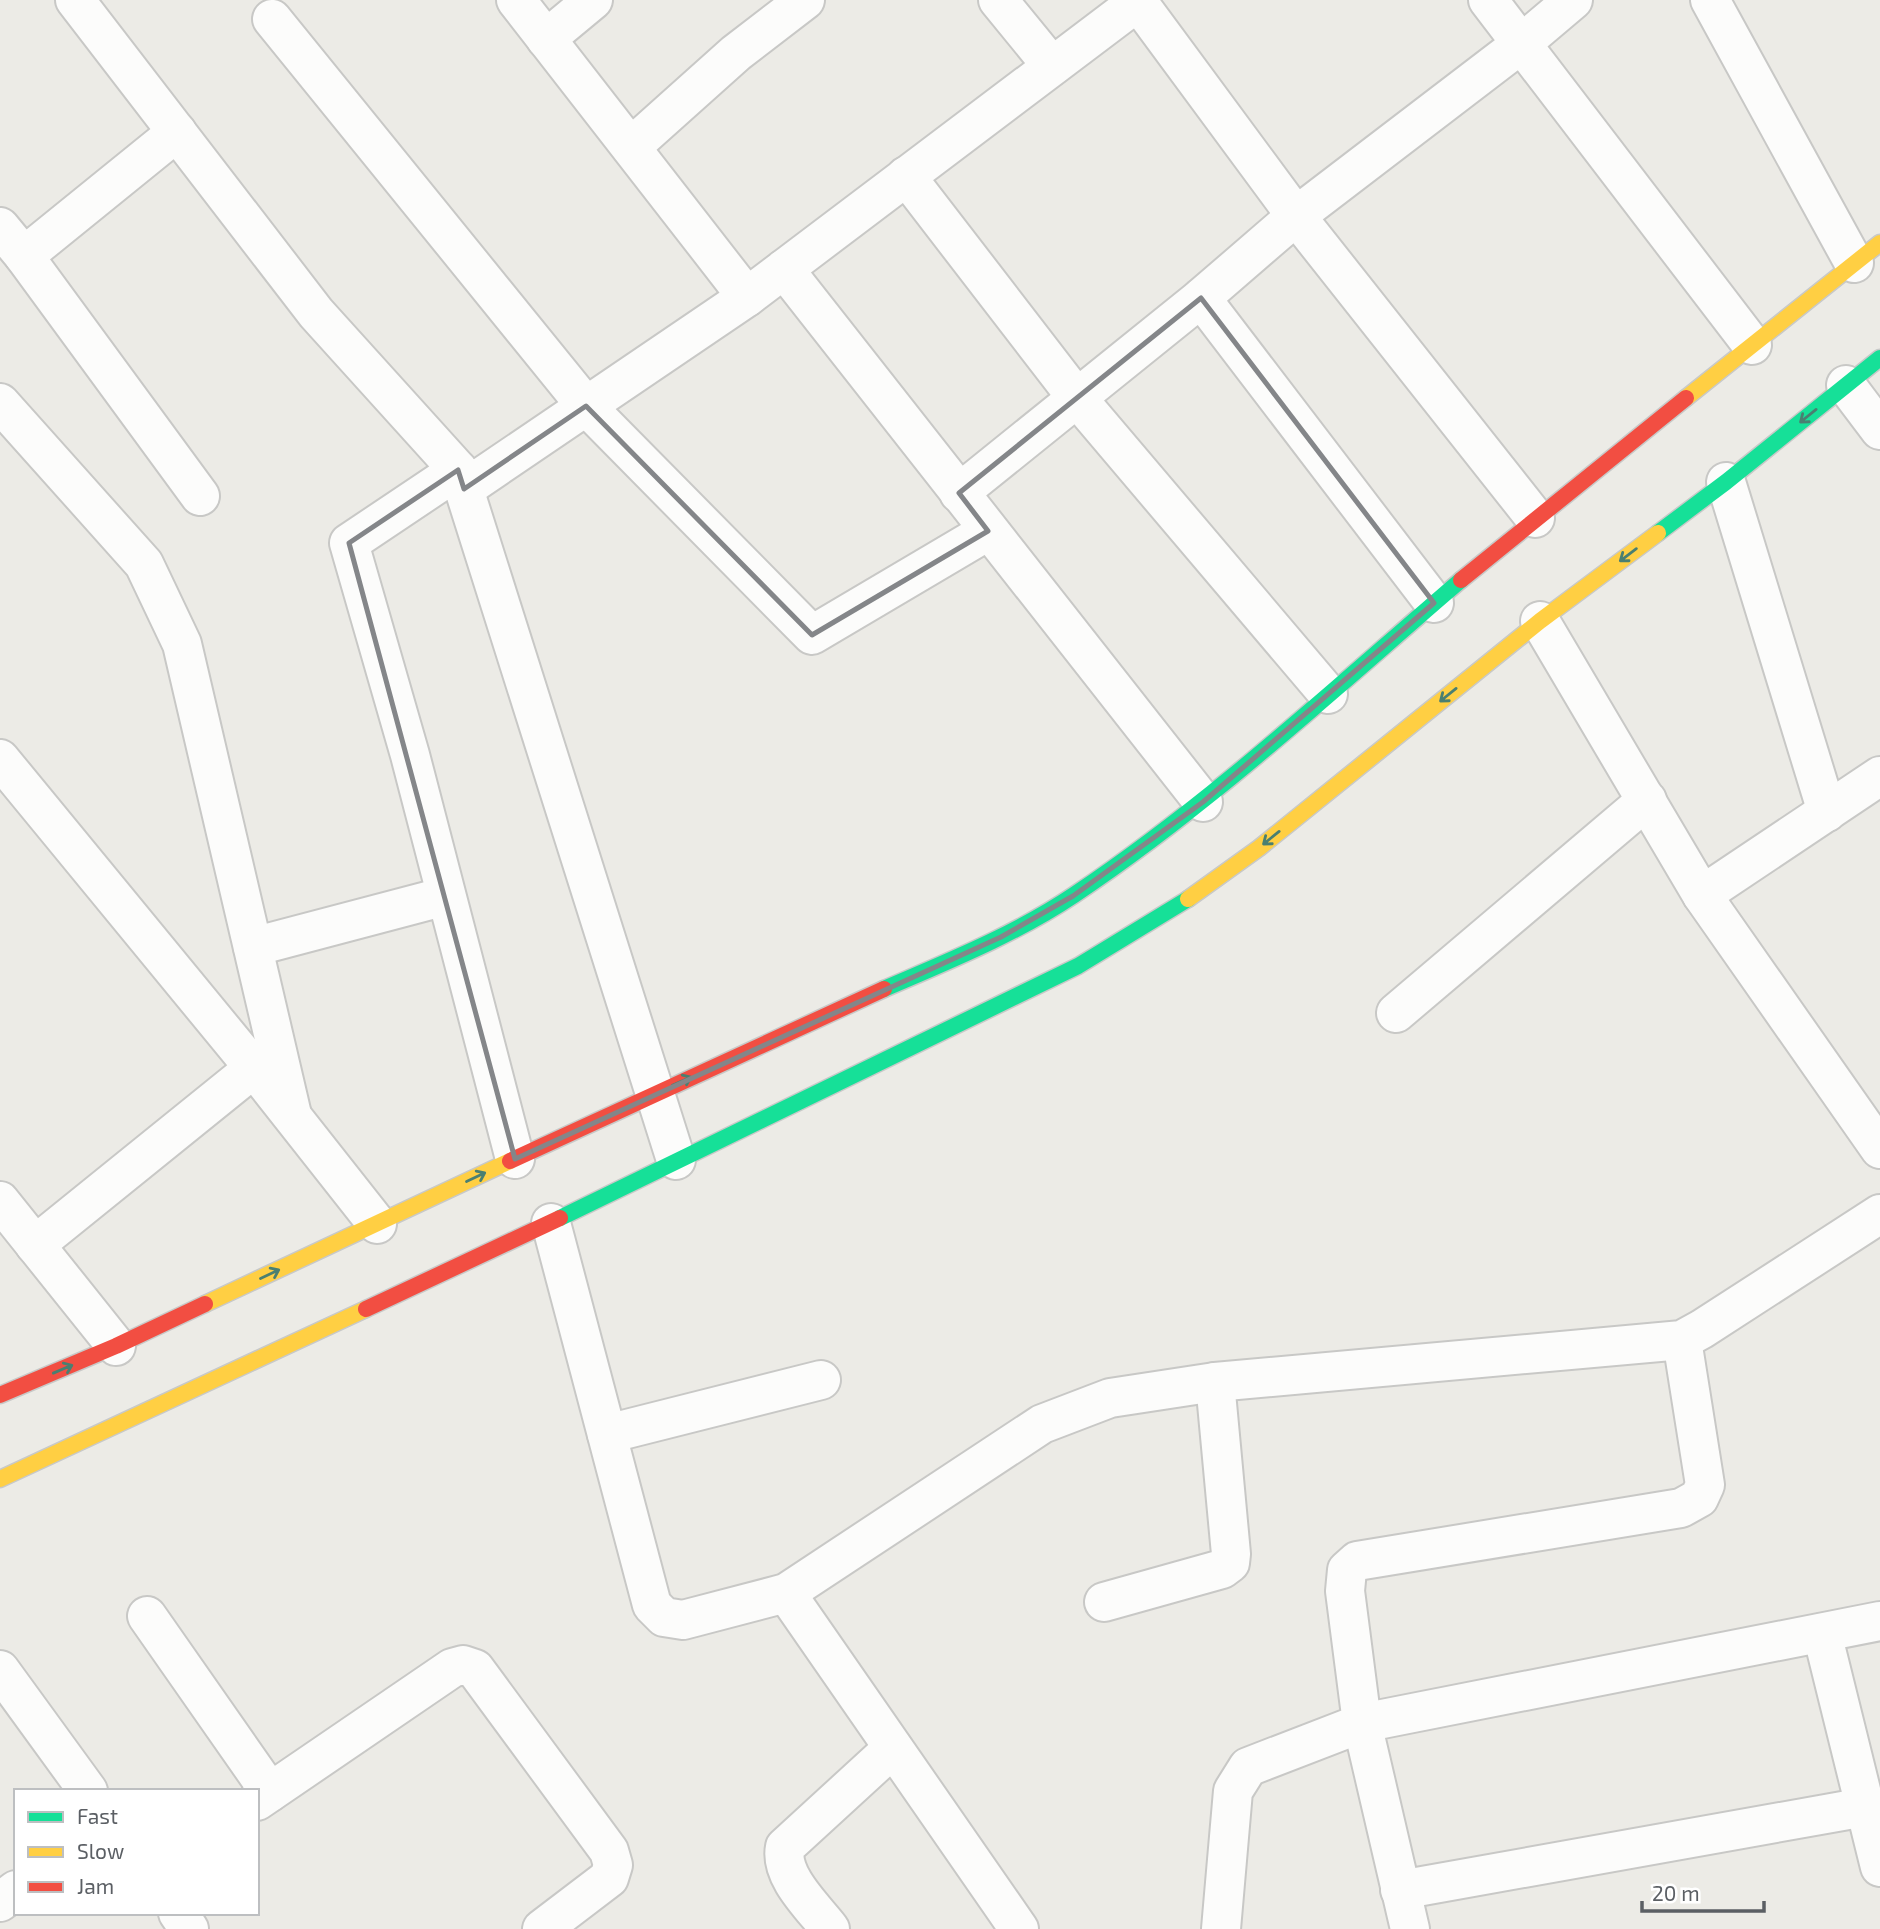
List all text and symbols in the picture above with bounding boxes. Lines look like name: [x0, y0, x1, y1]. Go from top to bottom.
one-way arrow: [1799, 409, 1817, 424]
one-way arrow: [1619, 548, 1637, 563]
one-way arrow: [1440, 687, 1458, 703]
one-way arrow: [1263, 830, 1281, 846]
one-way arrow: [670, 1074, 692, 1087]
one-way arrow: [465, 1170, 486, 1184]
one-way arrow: [259, 1267, 280, 1280]
one-way arrow: [52, 1361, 73, 1374]
legend: [14, 1789, 259, 1915]
text: Fast: [77, 1803, 118, 1828]
text: Slow: [77, 1838, 124, 1863]
scale bar: [1642, 1870, 1764, 1914]
text: Jam: [77, 1873, 114, 1898]
text: 20 m: [1652, 1880, 1700, 1905]

